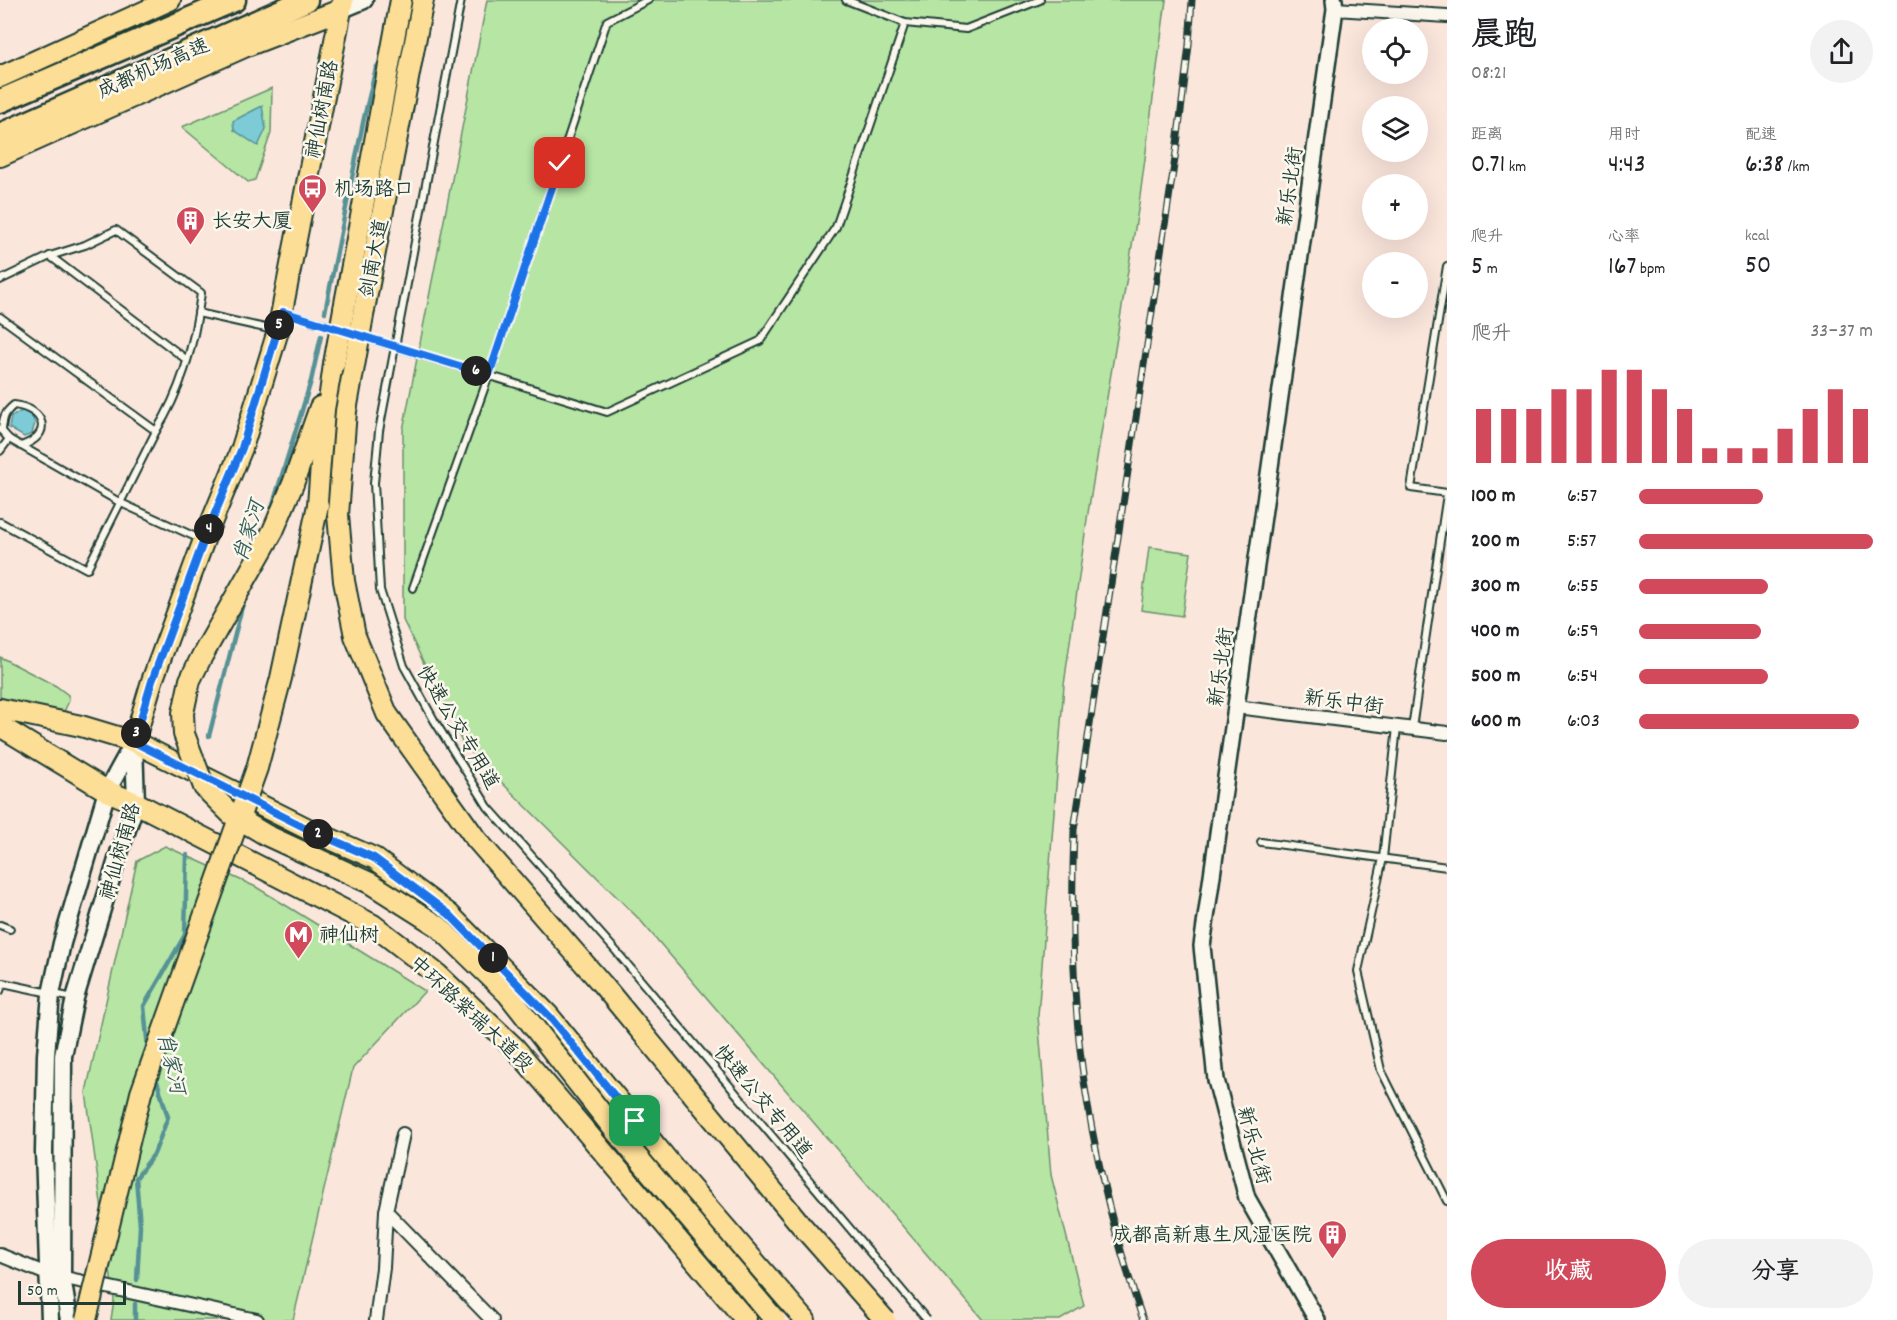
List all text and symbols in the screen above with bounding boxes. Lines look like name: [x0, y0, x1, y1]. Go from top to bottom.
text: 晨跑: [1471, 14, 1537, 61]
map controls: [1362, 18, 1428, 318]
button: locate: [1362, 18, 1428, 84]
button: share: [1810, 20, 1873, 83]
street label: 成都机场高速: [94, 33, 215, 107]
street label: 神仙树南路: [301, 57, 347, 161]
text: 08:21: [1471, 60, 1506, 88]
button: layers: [1362, 96, 1428, 162]
text: 距离: [1471, 124, 1503, 147]
text: 用时: [1608, 124, 1640, 147]
text: 配速: [1745, 124, 1777, 147]
pin: [534, 137, 585, 188]
street label: 新乐北街: [1273, 145, 1311, 228]
icon: check: [543, 146, 576, 179]
text: 0.71: [1471, 147, 1505, 184]
text: 4:43: [1608, 147, 1645, 184]
text: 6:38: [1745, 147, 1784, 184]
text: km: [1505, 156, 1526, 179]
text: /km: [1784, 156, 1810, 179]
bus stop icon: 机场路口: [297, 172, 329, 214]
button: +: [1362, 174, 1428, 240]
place label: 机场路口: [334, 177, 414, 205]
building icon: 长安大厦: [175, 204, 207, 246]
place label: 长安大厦: [212, 209, 292, 237]
street label: 剑南大道: [355, 217, 397, 301]
text: kcal: [1745, 225, 1769, 248]
text: 爬升: [1471, 226, 1503, 249]
text: 心率: [1608, 226, 1640, 249]
text: 50: [1745, 248, 1771, 285]
text: 5: [1471, 249, 1483, 286]
text: 167: [1608, 249, 1636, 286]
button: −: [1362, 252, 1428, 318]
text: m: [1483, 258, 1498, 281]
text: bpm: [1636, 258, 1665, 281]
pin: 5: [264, 310, 294, 340]
text: 5: [275, 313, 283, 336]
text: 33–37 m: [1810, 318, 1873, 346]
text: 爬升: [1471, 321, 1511, 349]
pin: 6: [461, 356, 491, 386]
text: 6: [472, 359, 480, 382]
text: 100 m: [1471, 483, 1516, 511]
text: 6:57: [1567, 483, 1597, 511]
water label: 肖家河: [227, 494, 275, 566]
pin: 4: [194, 514, 224, 544]
text: 4: [206, 517, 212, 540]
text: 200 m: [1471, 528, 1520, 556]
text: 5:57: [1567, 528, 1597, 556]
text: 300 m: [1471, 573, 1520, 601]
text: 6:55: [1567, 573, 1599, 601]
text: 400 m: [1471, 618, 1519, 646]
text: 6:59: [1567, 618, 1599, 646]
street label: 新乐北街: [1204, 626, 1242, 709]
street label: 快速公交专用道: [408, 661, 504, 796]
text: 500 m: [1471, 663, 1520, 691]
text: 6:54: [1567, 663, 1598, 691]
street label: 新乐中街: [1302, 685, 1385, 723]
text: 600 m: [1471, 708, 1521, 736]
text: 6:03: [1567, 708, 1600, 736]
pin: 3: [121, 718, 151, 748]
text: 3: [132, 721, 140, 744]
street label: 神仙树南路: [95, 799, 149, 904]
pin: 2: [303, 819, 333, 849]
text: 2: [315, 822, 322, 845]
metro station icon: 神仙树: [282, 918, 314, 960]
place label: 神仙树: [319, 923, 379, 951]
pin: 1: [478, 943, 508, 973]
text: 1: [491, 946, 495, 969]
street label: 中环路紫瑞大道段: [402, 950, 538, 1080]
water label: 肖家河: [147, 1030, 191, 1101]
street label: 快速公交专用道: [706, 1040, 817, 1166]
pin: [609, 1095, 660, 1146]
icon: arrive: [618, 1104, 651, 1137]
street label: 新乐北街: [1228, 1104, 1276, 1188]
building icon: 成都高新惠生风湿医院: [1317, 1218, 1349, 1260]
place label: 成都高新惠生风湿医院: [1112, 1223, 1312, 1251]
button: 收藏: [1471, 1239, 1666, 1308]
button: 分享: [1678, 1239, 1873, 1308]
scale bar: [18, 1278, 126, 1306]
text: 50 m: [27, 1280, 58, 1303]

